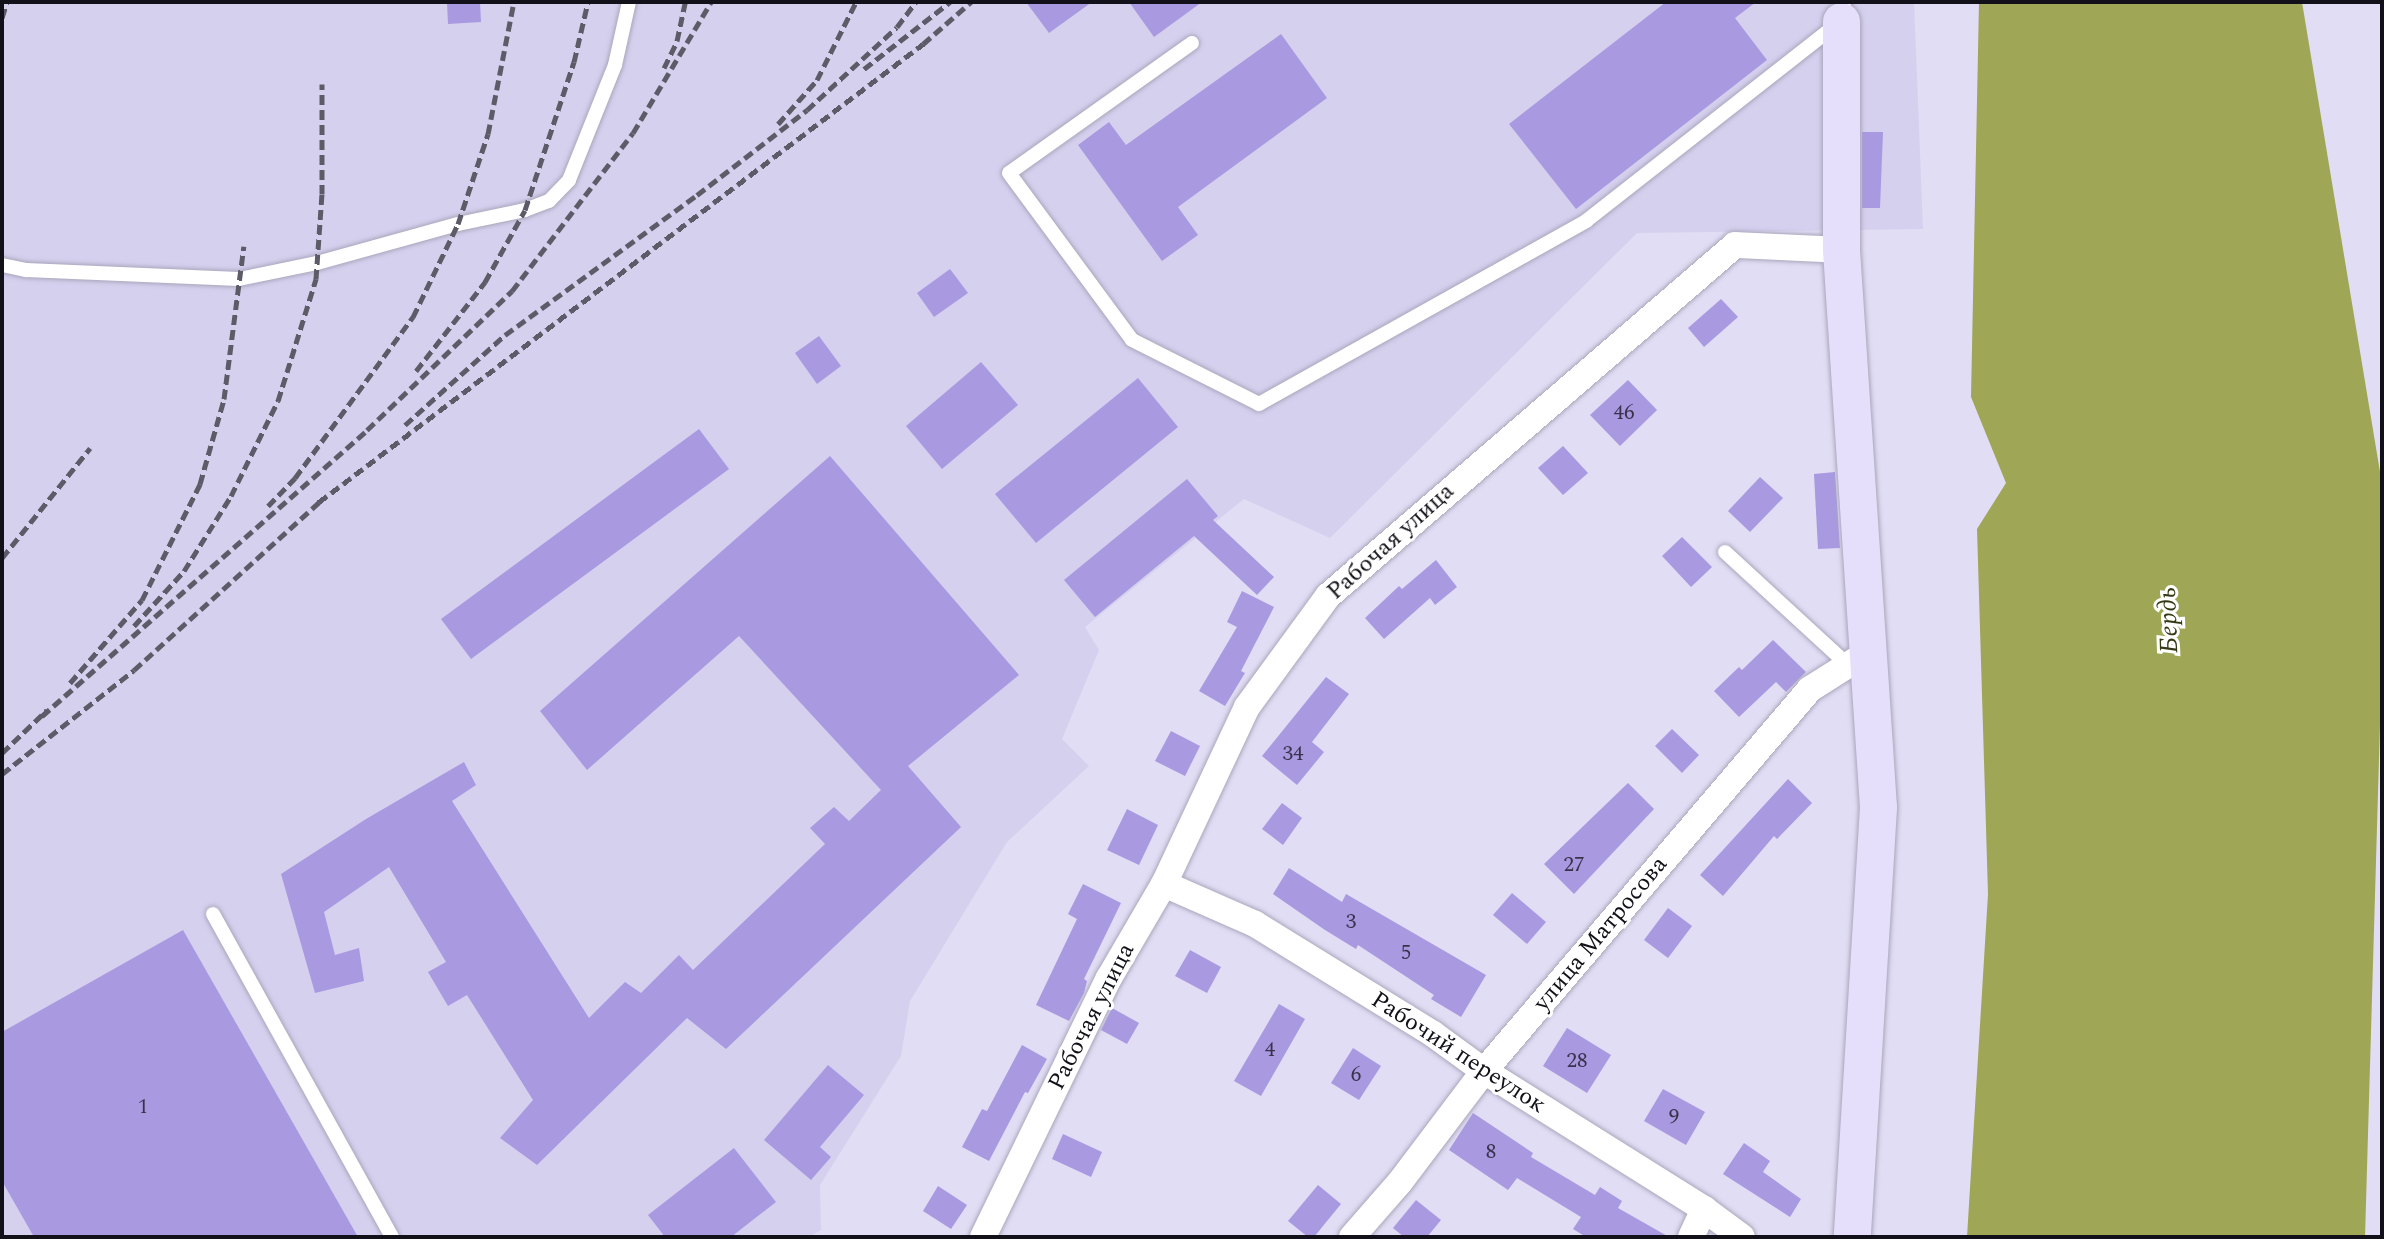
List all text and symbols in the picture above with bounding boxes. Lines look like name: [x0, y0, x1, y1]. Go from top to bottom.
house number: 46: [1614, 400, 1634, 426]
street label: Рабочая улица: [1322, 477, 1460, 607]
water label: Бердь: [2152, 586, 2186, 654]
house number: 34: [1283, 741, 1303, 767]
street label: улица Матросова: [1528, 851, 1674, 1017]
house number: 27: [1564, 852, 1584, 878]
house number: 3: [1346, 909, 1356, 935]
street label: Рабочая улица: [1043, 939, 1141, 1095]
house number: 5: [1401, 940, 1411, 966]
street label: Рабочий переулок: [1365, 986, 1551, 1120]
house number: 4: [1265, 1037, 1275, 1063]
house number: 28: [1567, 1048, 1587, 1074]
house number: 6: [1351, 1062, 1361, 1088]
house number: 1: [138, 1094, 148, 1120]
house number: 9: [1669, 1104, 1679, 1130]
house number: 8: [1486, 1139, 1496, 1165]

